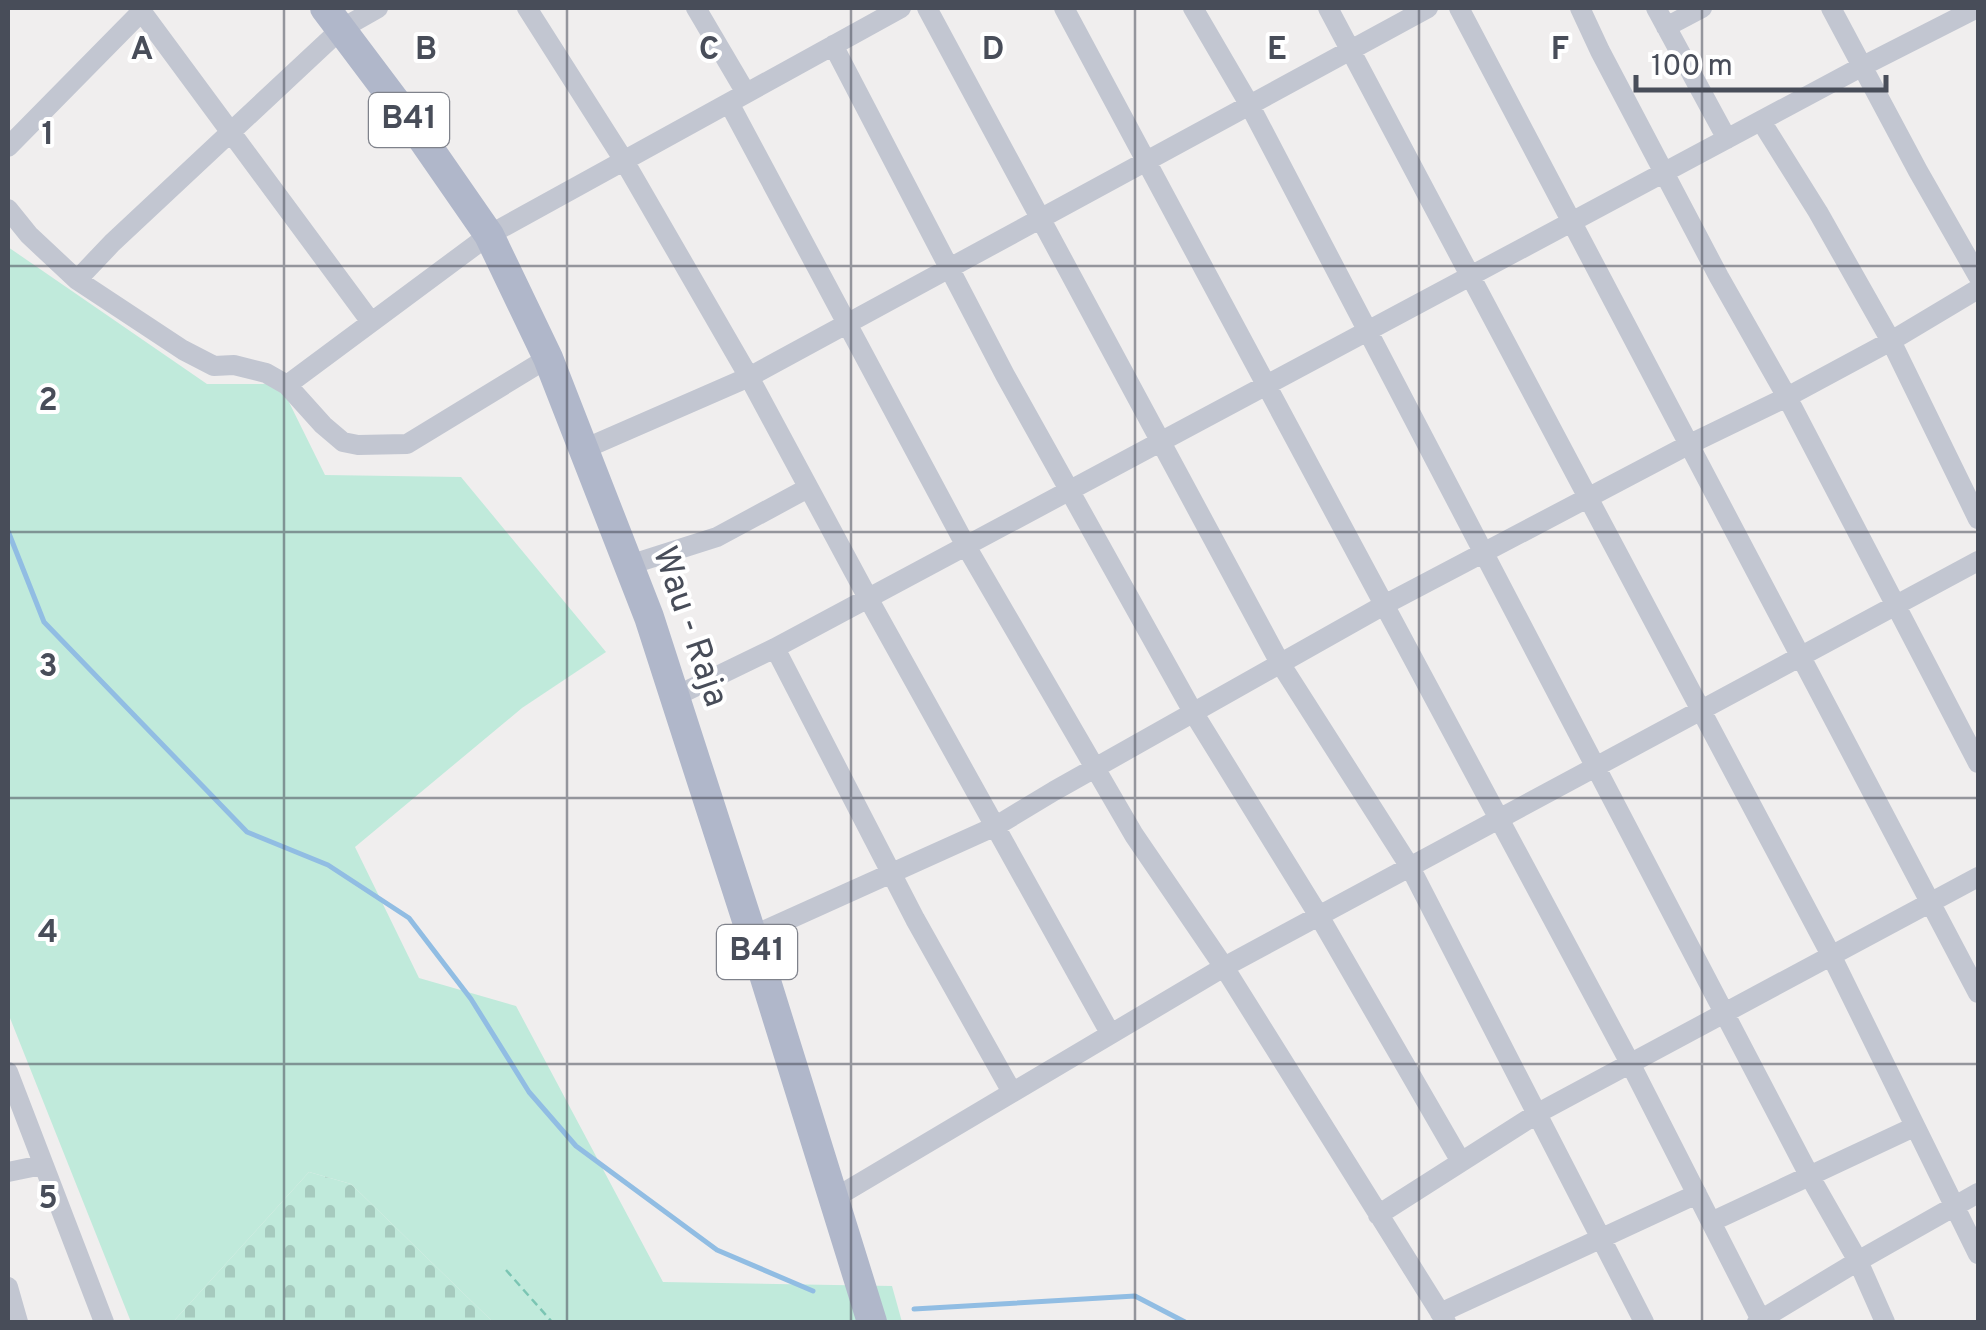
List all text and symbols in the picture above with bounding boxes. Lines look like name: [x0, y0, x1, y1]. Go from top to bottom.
scale bar: [1636, 30, 1886, 92]
text: A: [131, 31, 153, 71]
text: B: [415, 31, 437, 71]
text: C: [699, 31, 719, 71]
text: D: [982, 31, 1004, 71]
text: E: [1267, 31, 1287, 71]
text: F: [1551, 31, 1569, 71]
text: 100 m: [1651, 49, 1733, 86]
road number: B41: [369, 93, 449, 147]
text: 1: [42, 116, 54, 156]
text: 2: [38, 382, 58, 422]
street label: Wau - Raja: [641, 541, 737, 713]
text: 3: [38, 648, 58, 688]
text: 4: [38, 914, 58, 954]
road number: B41: [717, 925, 797, 979]
text: 5: [38, 1180, 58, 1220]

